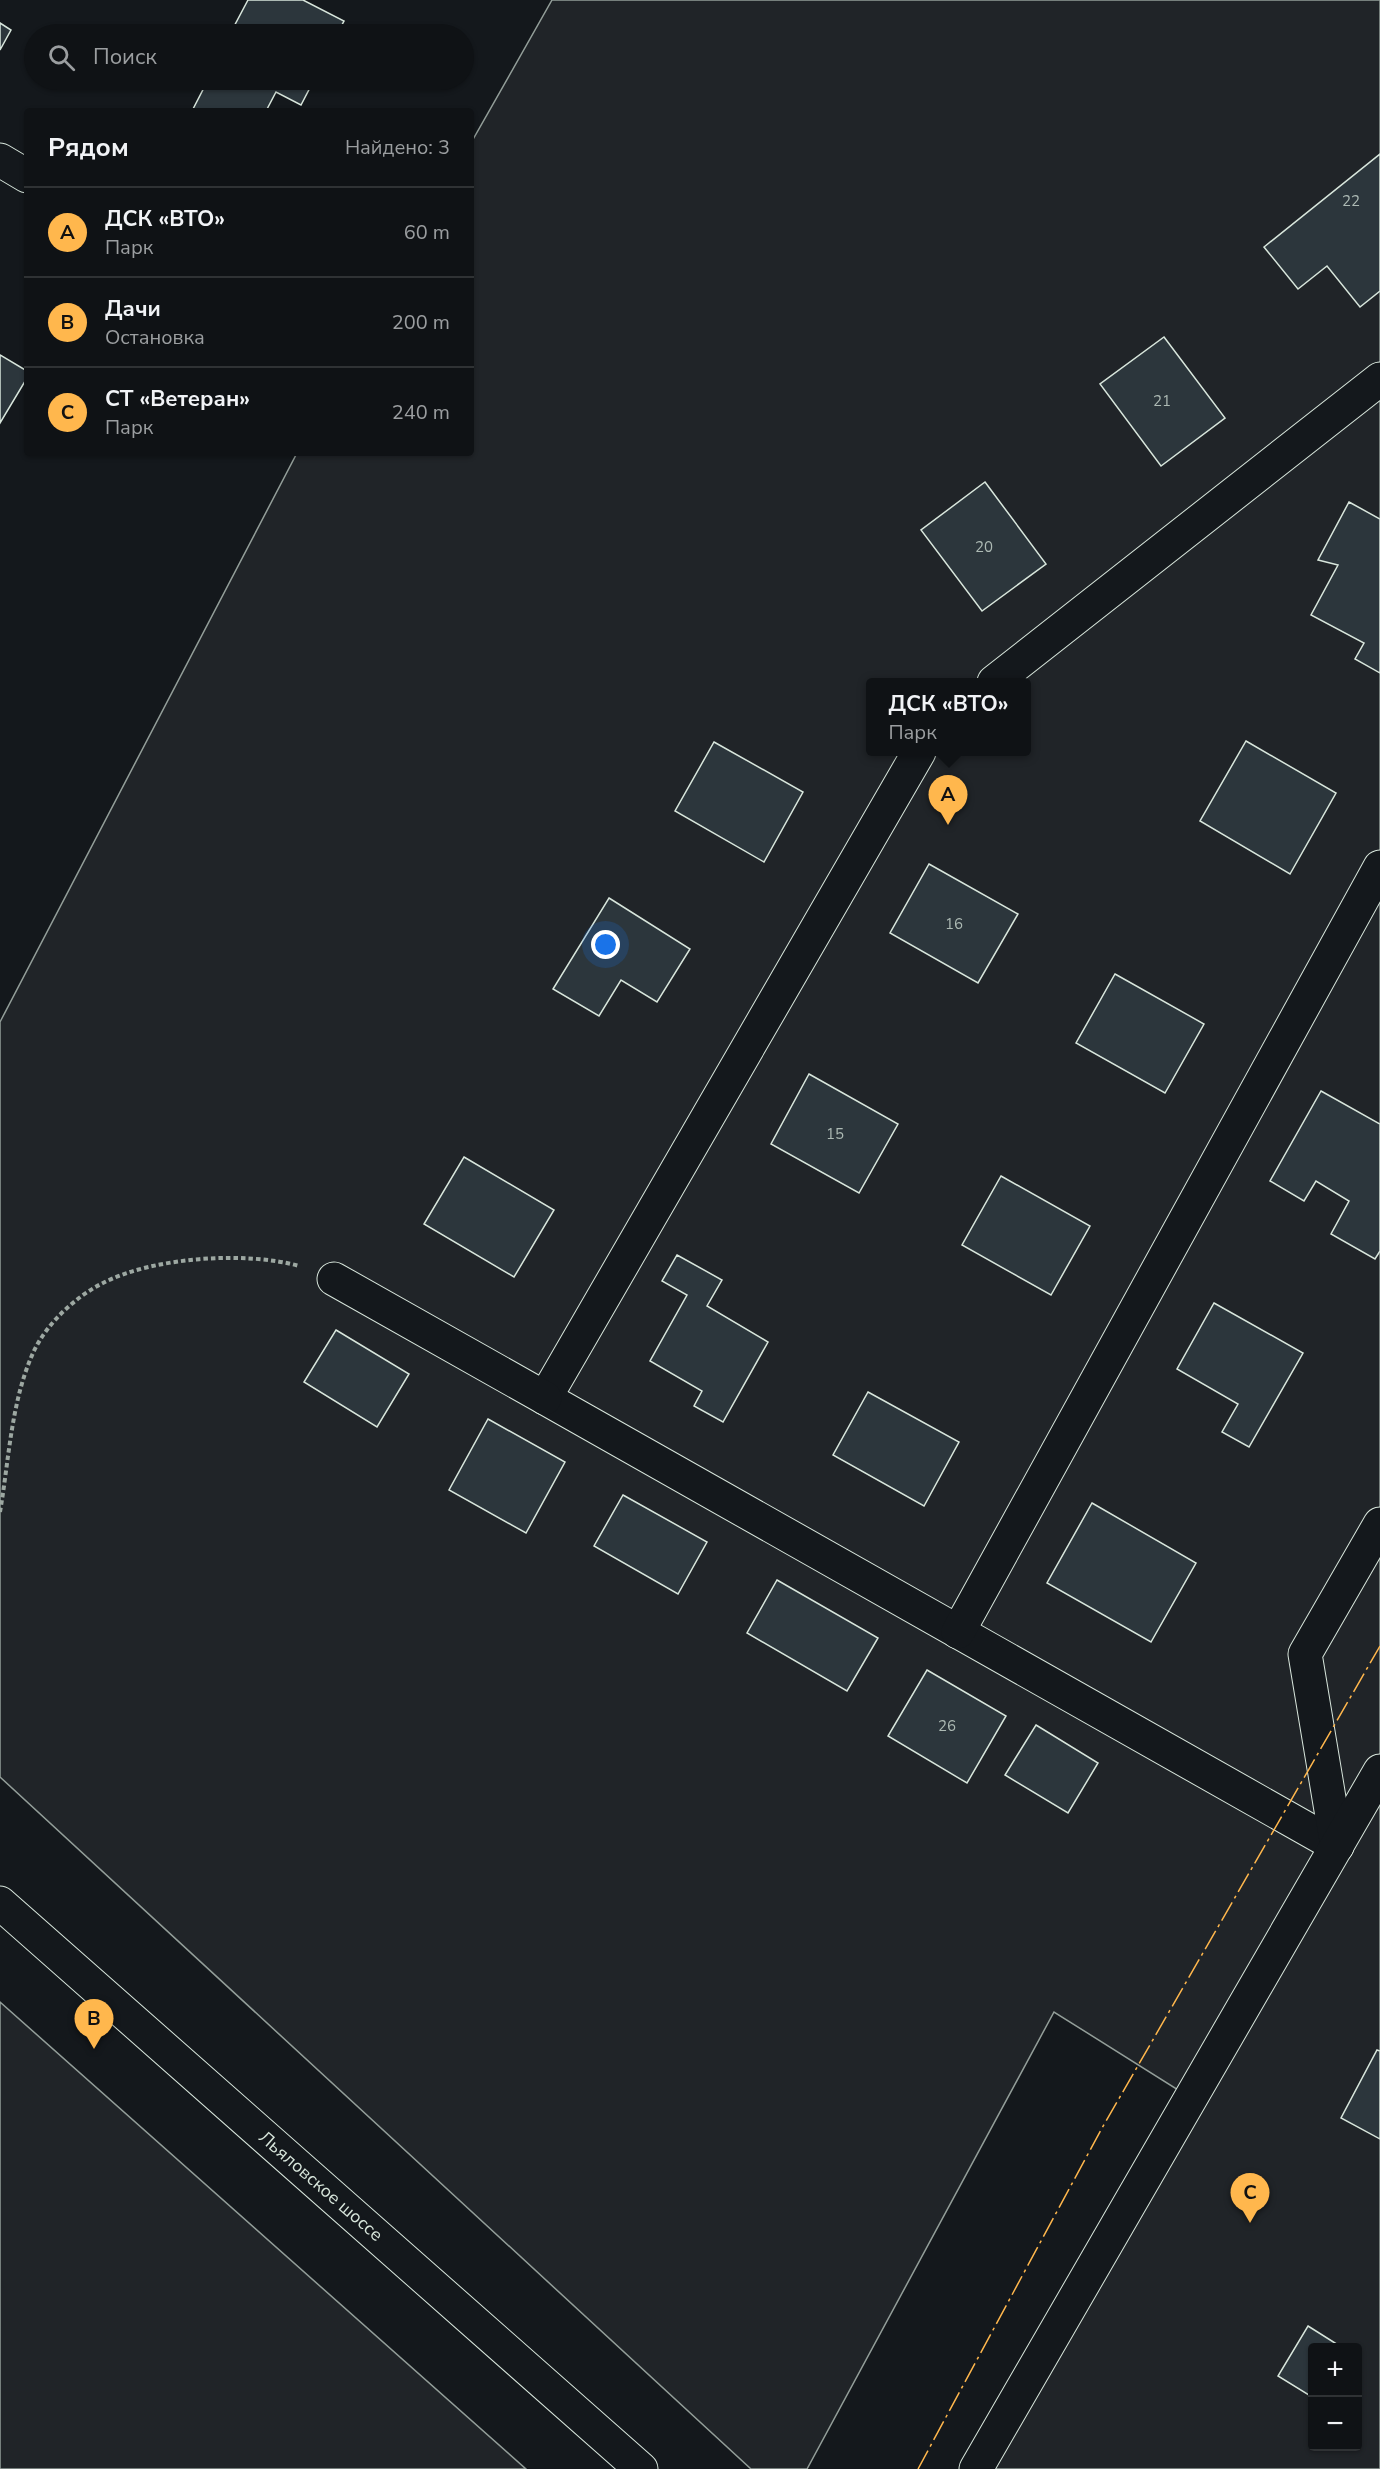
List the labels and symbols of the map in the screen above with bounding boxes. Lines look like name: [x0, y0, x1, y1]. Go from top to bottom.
house number: 22: [1342, 191, 1360, 211]
house number: 21: [1153, 391, 1171, 411]
house number: 20: [975, 537, 993, 557]
pin: A: [928, 776, 968, 825]
house number: 16: [945, 914, 963, 934]
your location: [591, 930, 620, 959]
house number: 15: [826, 1124, 844, 1144]
house number: 26: [938, 1716, 956, 1736]
pin: B: [74, 2000, 113, 2049]
street label: Льяловское шоссе: [254, 2125, 388, 2247]
pin: C: [1230, 2174, 1270, 2223]

